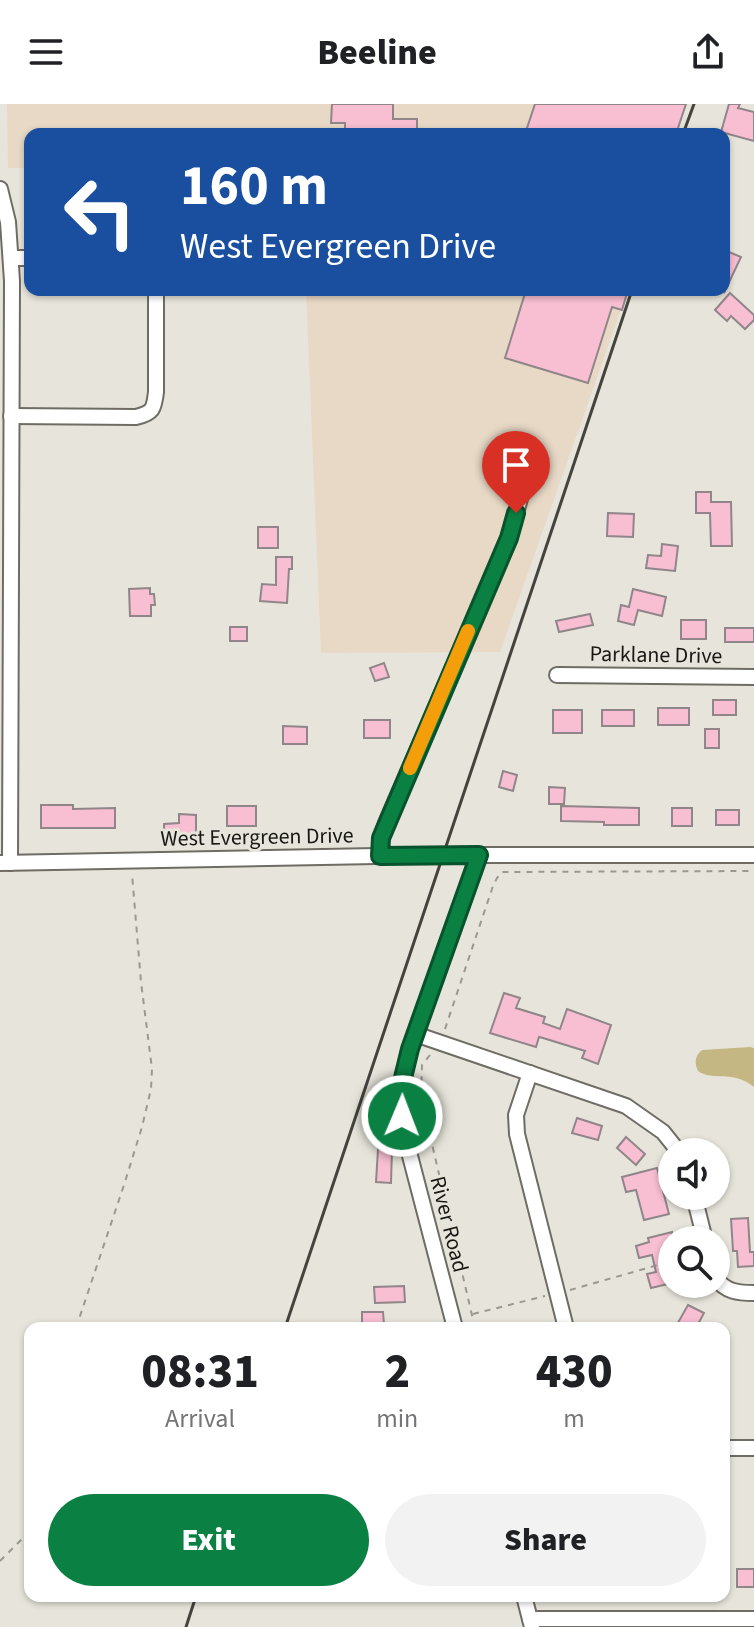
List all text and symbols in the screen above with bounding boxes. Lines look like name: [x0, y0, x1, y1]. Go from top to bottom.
text: Beeline: [317, 27, 437, 78]
icon: menu: [24, 30, 68, 74]
icon: share: [686, 30, 730, 74]
text: 160 m: [180, 147, 328, 226]
icon: left: [48, 160, 152, 264]
text: West Evergreen Drive: [180, 221, 496, 272]
pin: [482, 431, 550, 513]
icon: arrive: [494, 443, 538, 487]
street label: Parklane Drive: [589, 638, 723, 672]
street label: West Evergreen Drive: [160, 819, 354, 855]
position arrow: [360, 1074, 444, 1158]
map controls: [658, 1138, 730, 1298]
button: sound: [658, 1138, 730, 1210]
street label: River Road: [422, 1173, 476, 1276]
button: search: [658, 1226, 730, 1298]
text: 08:31: [141, 1338, 259, 1406]
text: 2: [384, 1338, 410, 1406]
text: 430: [536, 1338, 613, 1406]
text: Arrival: [165, 1400, 235, 1437]
text: min: [376, 1400, 418, 1437]
text: m: [563, 1400, 585, 1437]
button: Exit: [48, 1494, 369, 1586]
button: Share: [385, 1494, 706, 1586]

